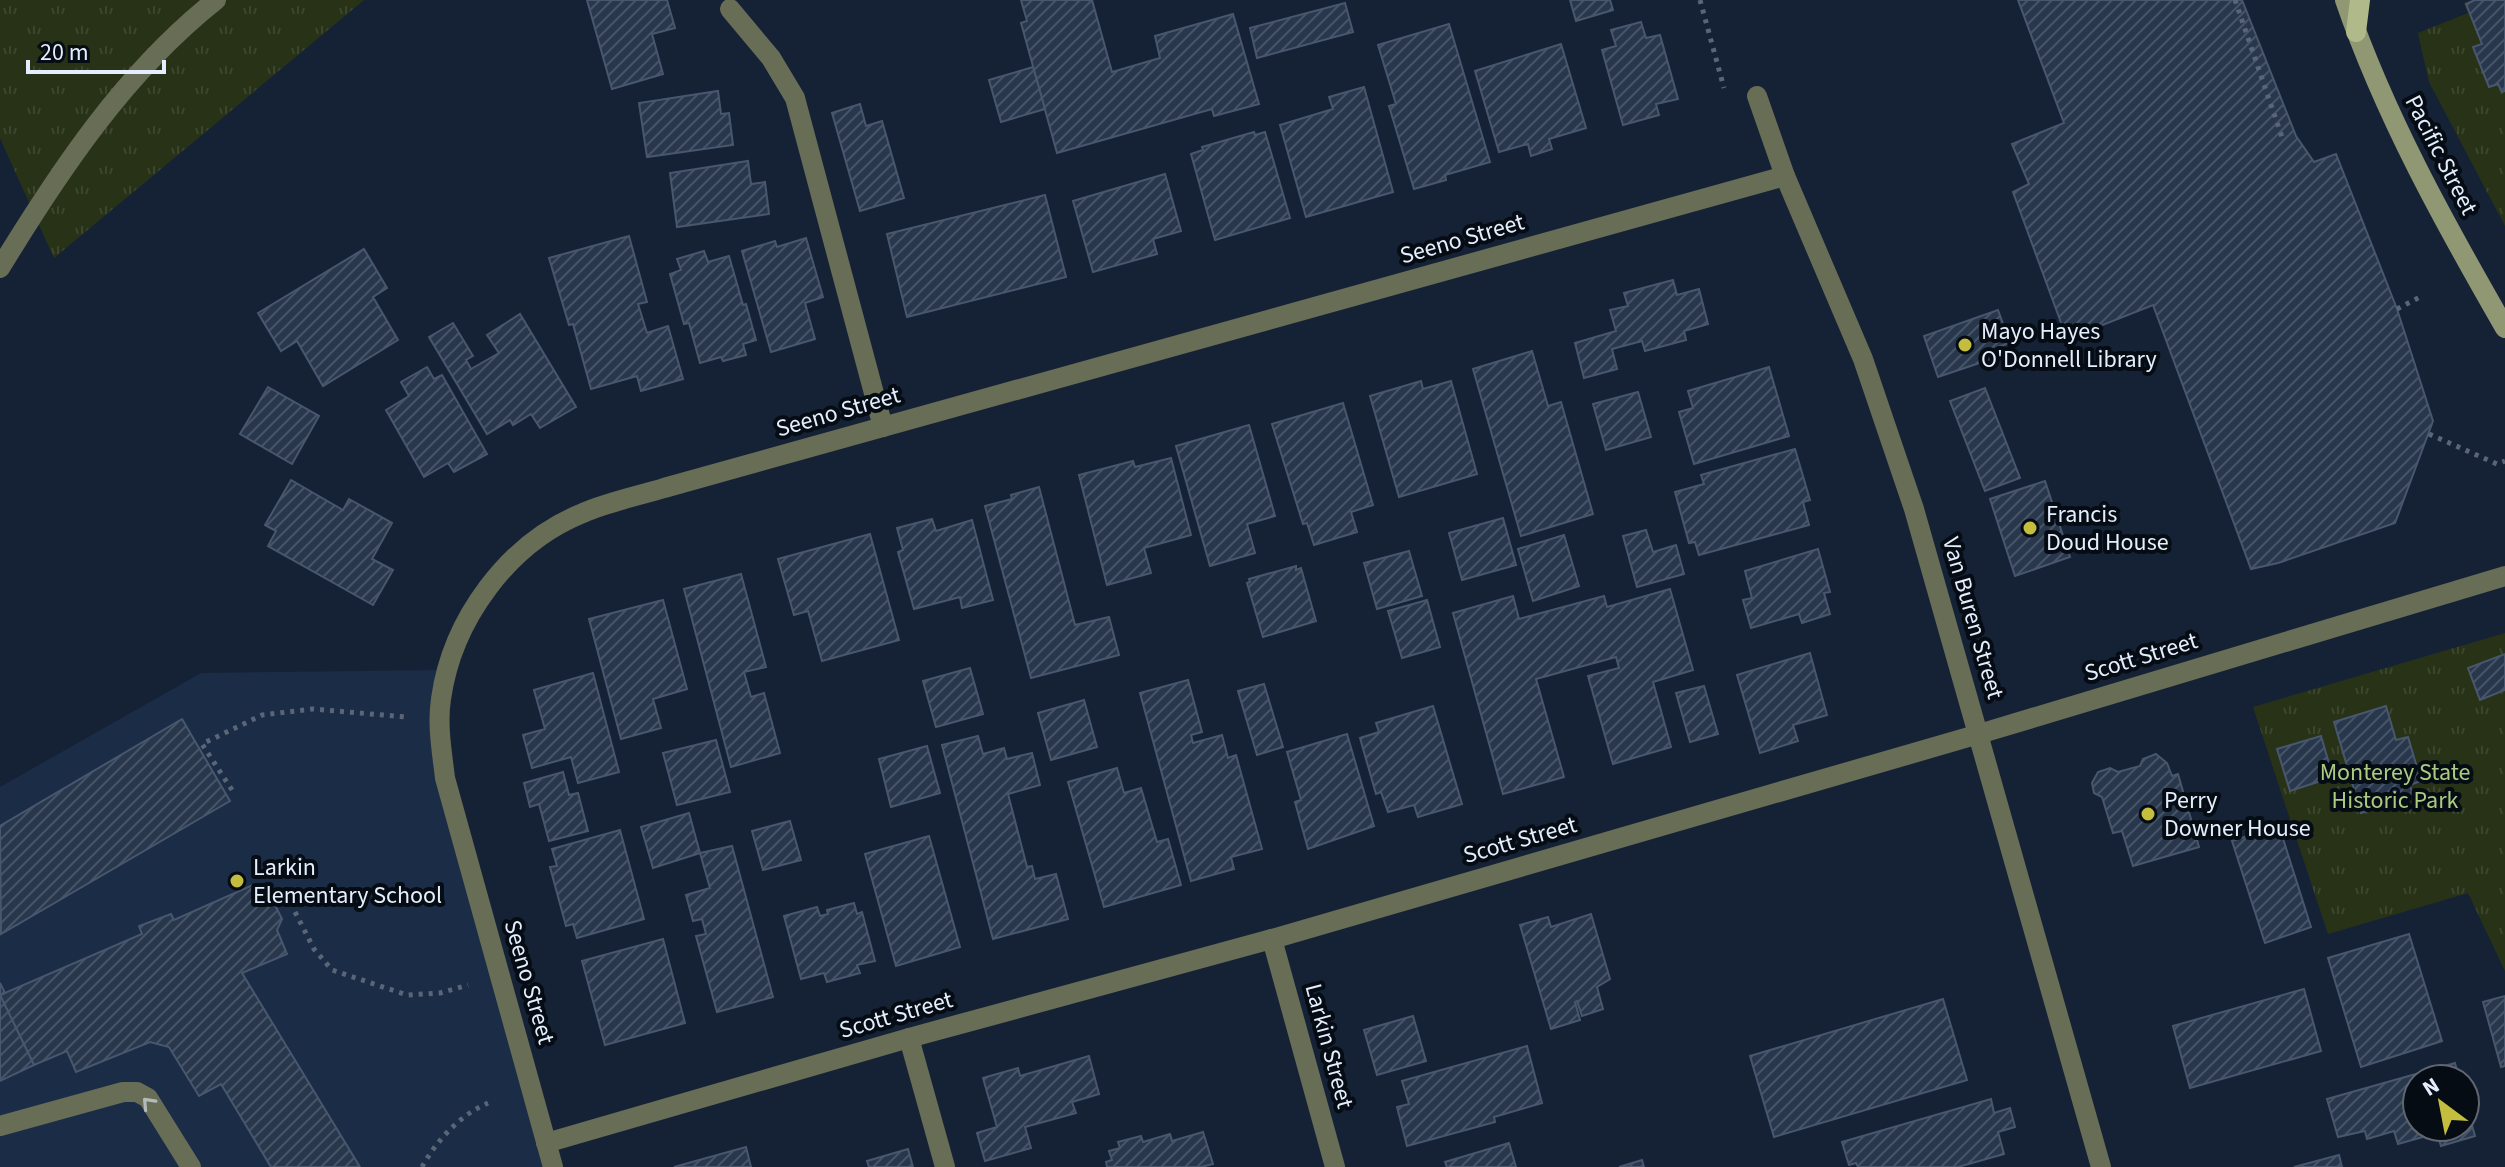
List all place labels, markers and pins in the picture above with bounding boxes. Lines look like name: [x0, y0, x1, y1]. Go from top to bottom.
place label: Mayo Hayes O'Donnell Library: [1981, 314, 2157, 377]
marker: Mayo Hayes O'Donnell Library: [1956, 336, 1974, 354]
place label: Francis Doud House: [2046, 497, 2169, 560]
marker: Francis Doud House: [2021, 519, 2039, 537]
place label: Perry Downer House: [2164, 783, 2311, 846]
marker: Perry Downer House: [2139, 805, 2157, 823]
place label: Larkin Elementary School: [253, 850, 442, 913]
marker: Larkin Elementary School: [228, 872, 246, 890]

